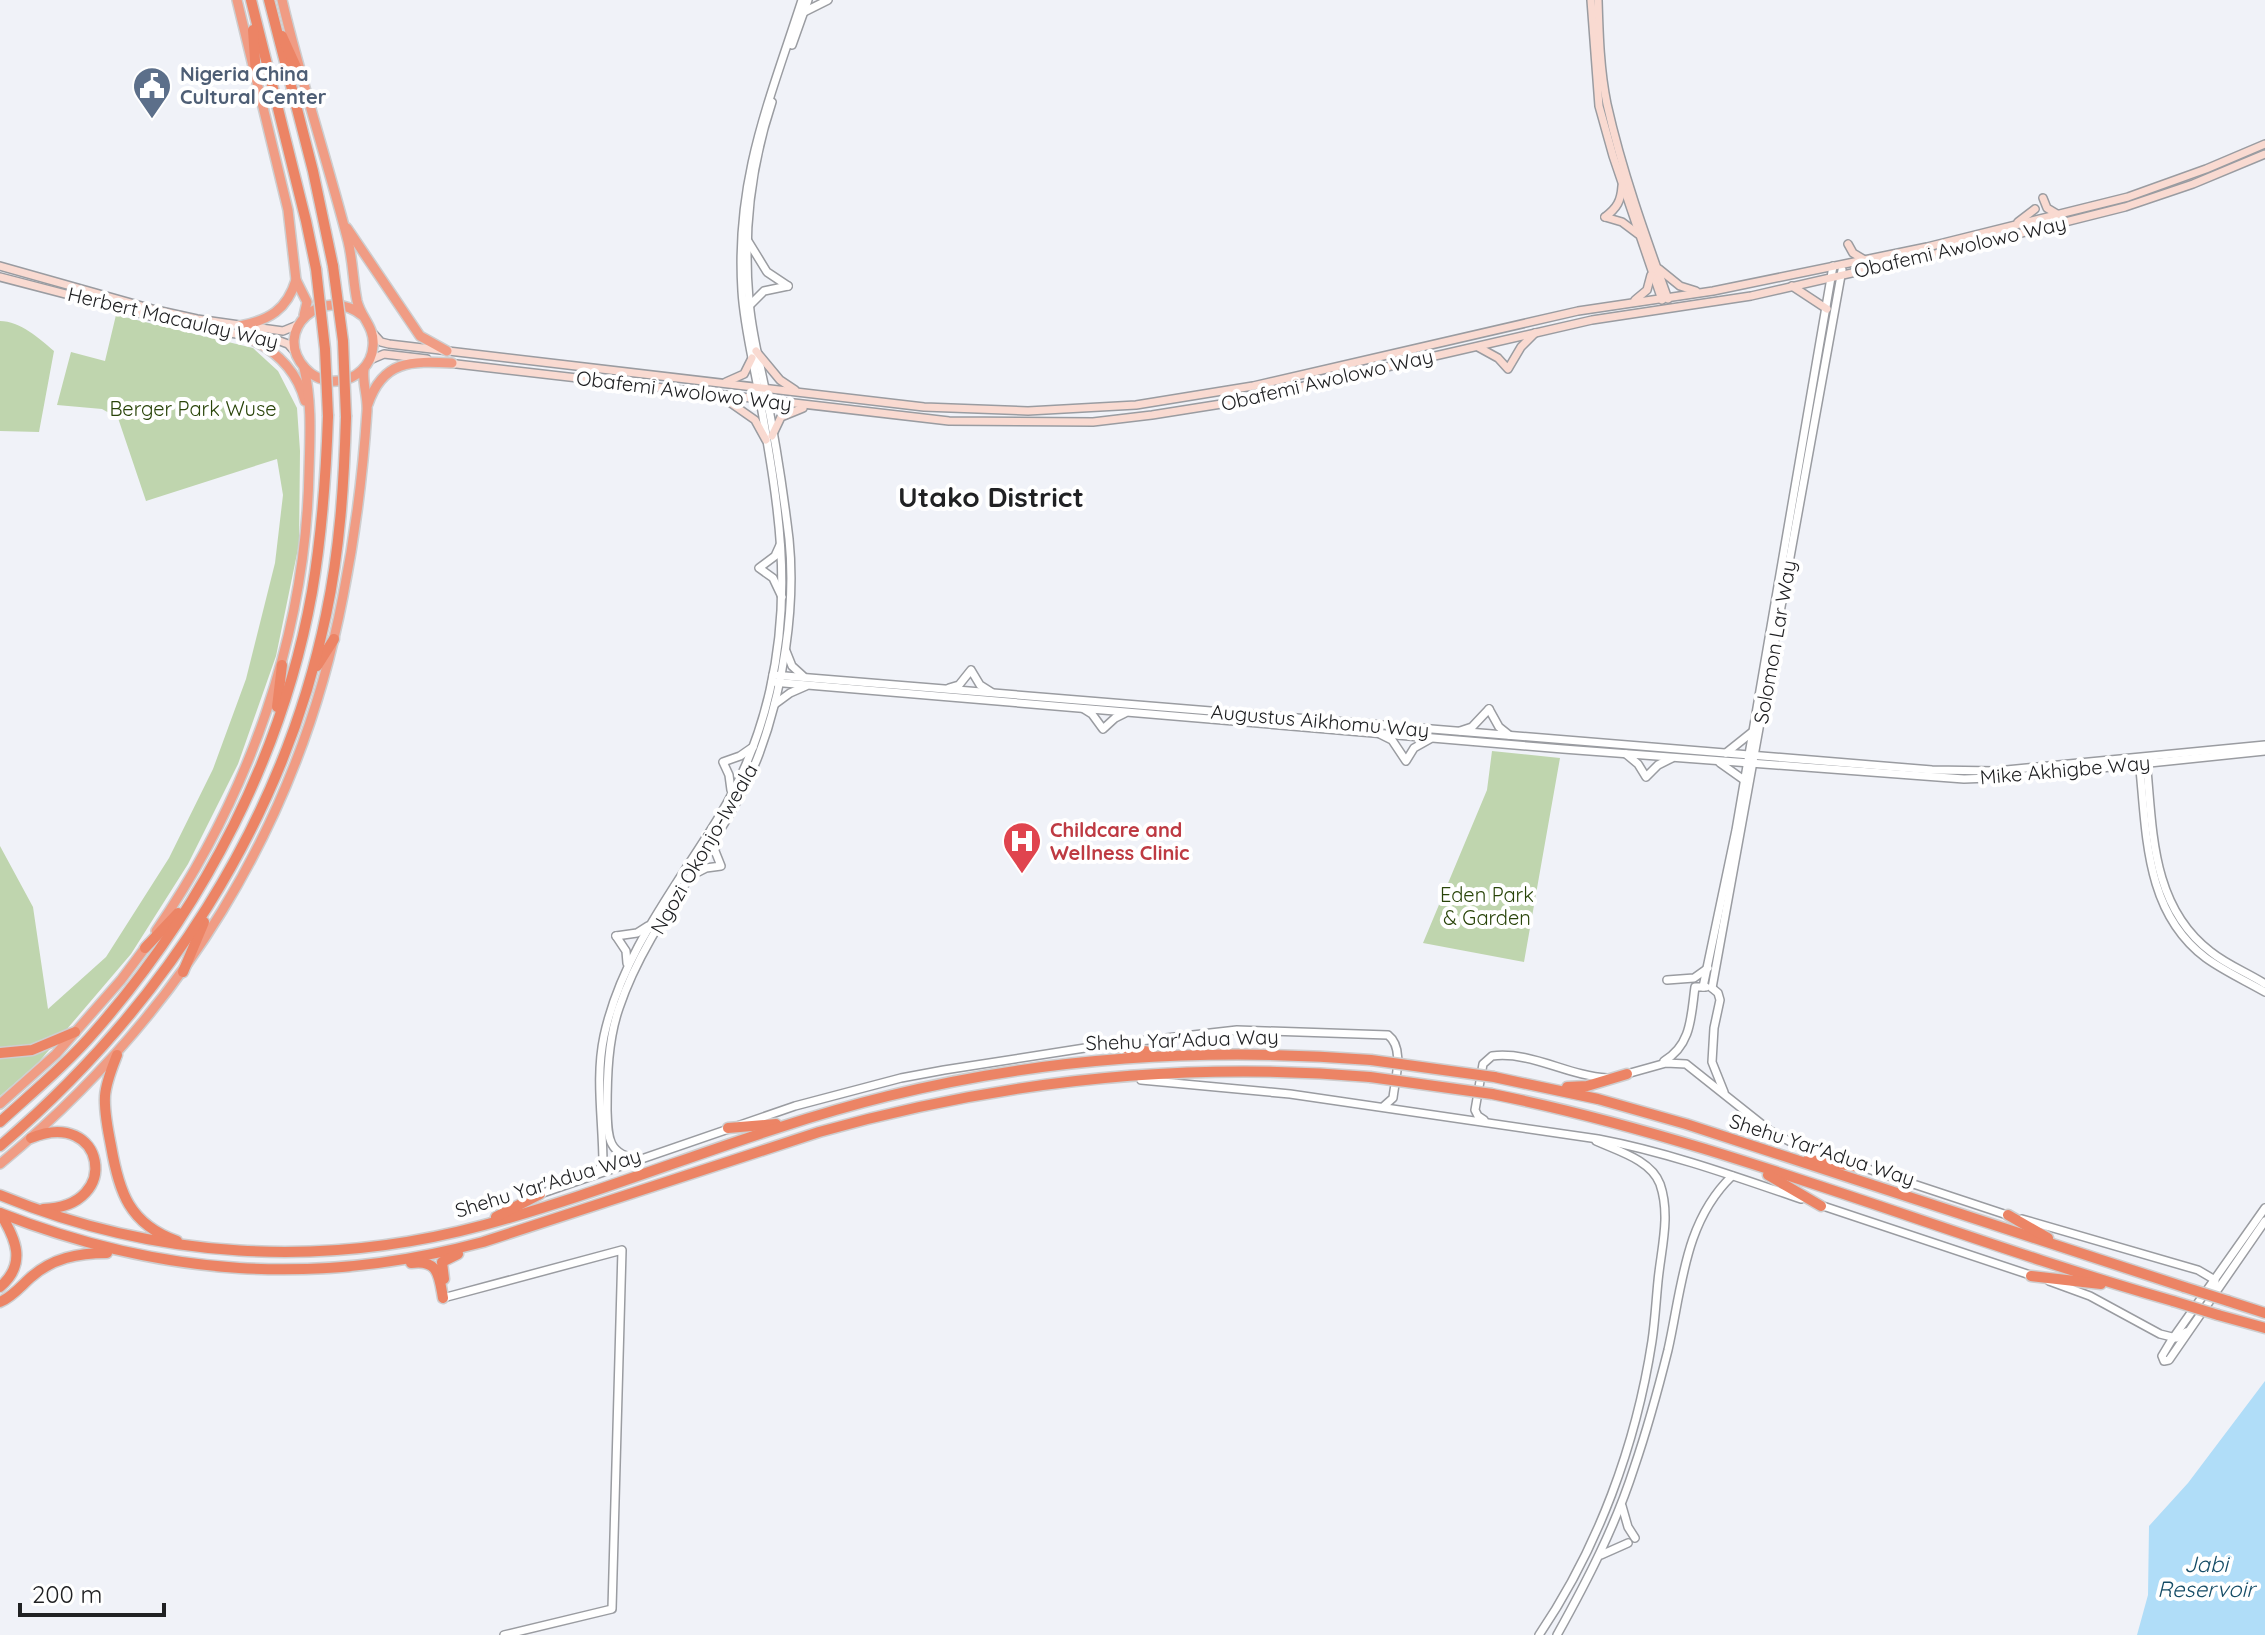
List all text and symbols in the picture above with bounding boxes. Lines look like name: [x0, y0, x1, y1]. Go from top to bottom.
place label: Nigeria China Cultural Center: [180, 61, 327, 109]
public building icon: Nigeria China Cultural Center: [131, 65, 173, 120]
street label: Obafemi Awolowo Way: [1851, 210, 2068, 283]
street label: Herbert Macaulay Way: [65, 281, 281, 354]
street label: Obafemi Awolowo Way: [1218, 343, 1435, 416]
street label: Obafemi Awolowo Way: [575, 365, 793, 416]
park label: Berger Park Wuse: [109, 396, 277, 421]
district label: Utako District: [898, 479, 1084, 514]
street label: Solomon Lar Way: [1748, 558, 1801, 726]
street label: Augustus Aikhomu Way: [1210, 699, 1430, 742]
street label: Mike Akhigbe Way: [1979, 750, 2151, 789]
street label: Ngozi Okonjo-Iweala: [645, 759, 763, 938]
place label: Childcare and Wellness Clinic: [1050, 817, 1189, 865]
hospital icon: Childcare and Wellness Clinic: [1001, 820, 1043, 875]
park label: Eden Park & Garden: [1440, 882, 1534, 930]
street label: Shehu Yar'Adua Way: [1085, 1024, 1279, 1055]
street label: Shehu Yar'Adua Way: [1726, 1108, 1918, 1191]
street label: Shehu Yar'Adua Way: [452, 1142, 644, 1223]
water label: Jabi Reservoir: [2157, 1550, 2257, 1603]
scale bar: [20, 1567, 164, 1617]
text: 200 m: [32, 1579, 102, 1609]

